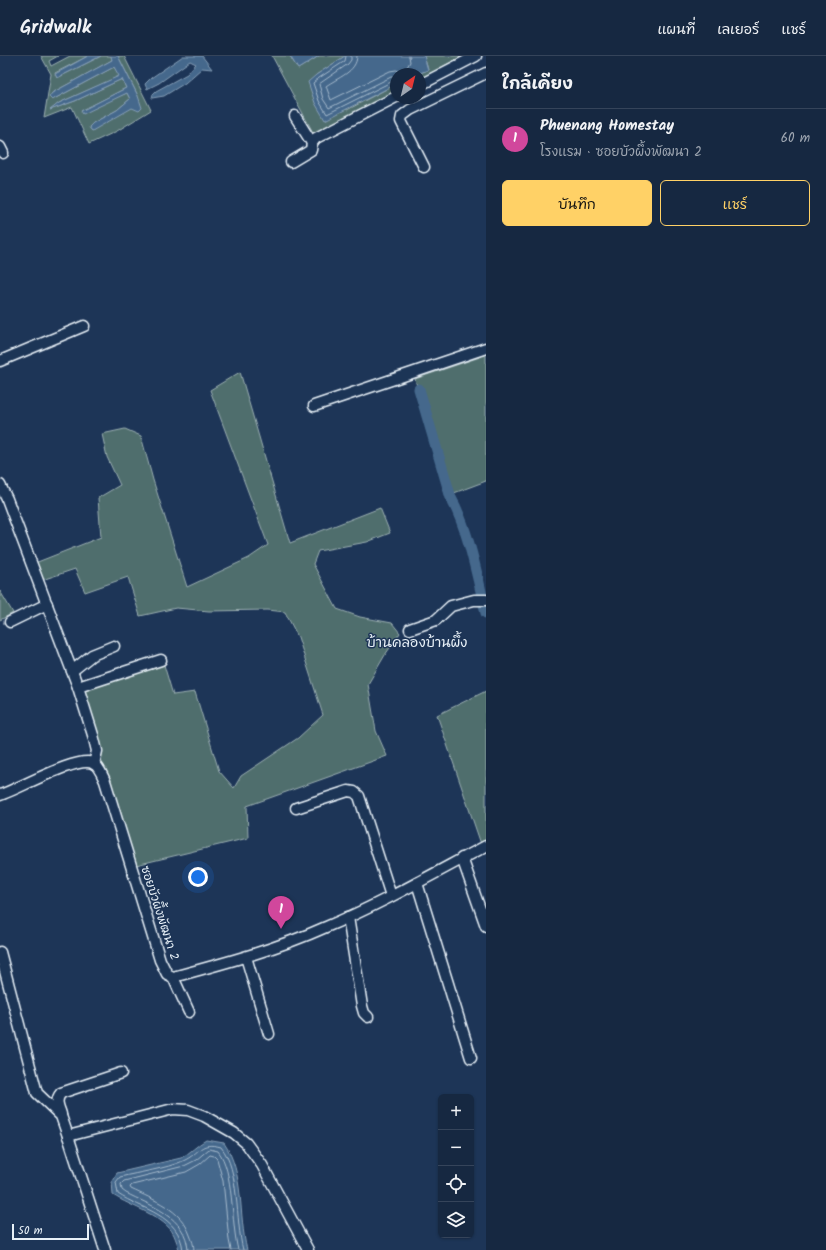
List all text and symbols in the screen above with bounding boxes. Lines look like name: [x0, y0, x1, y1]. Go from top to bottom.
text: Gridwalk: [20, 13, 91, 43]
text: แผนที่: [657, 19, 695, 41]
text: เลเยอร์: [717, 19, 759, 41]
text: แชร์: [781, 19, 806, 41]
north arrow: [390, 68, 426, 104]
text: ใกล้เคียง: [502, 71, 573, 98]
text: Phuenang Homestay: [540, 114, 674, 138]
text: 1: [513, 128, 517, 149]
text: 60 m: [781, 128, 810, 149]
text: โรงแรม · ซอยบัวผึ้งพัฒนา 2: [540, 142, 702, 163]
button: บันทึก: [502, 180, 652, 226]
button: แชร์: [660, 180, 810, 226]
district label: บ้านคลองบ้านผึ้ง: [367, 631, 467, 654]
street label: ซอยบัวผึ้งพัฒนา 2: [135, 863, 185, 963]
your location: [188, 867, 208, 887]
pin: 1: [268, 896, 294, 929]
map controls: [438, 1094, 474, 1238]
button: +: [438, 1094, 474, 1130]
button: −: [438, 1130, 474, 1166]
button: locate: [438, 1166, 474, 1202]
button: layers: [438, 1202, 474, 1238]
scale bar: [12, 1222, 89, 1241]
text: 50 m: [18, 1222, 43, 1240]

